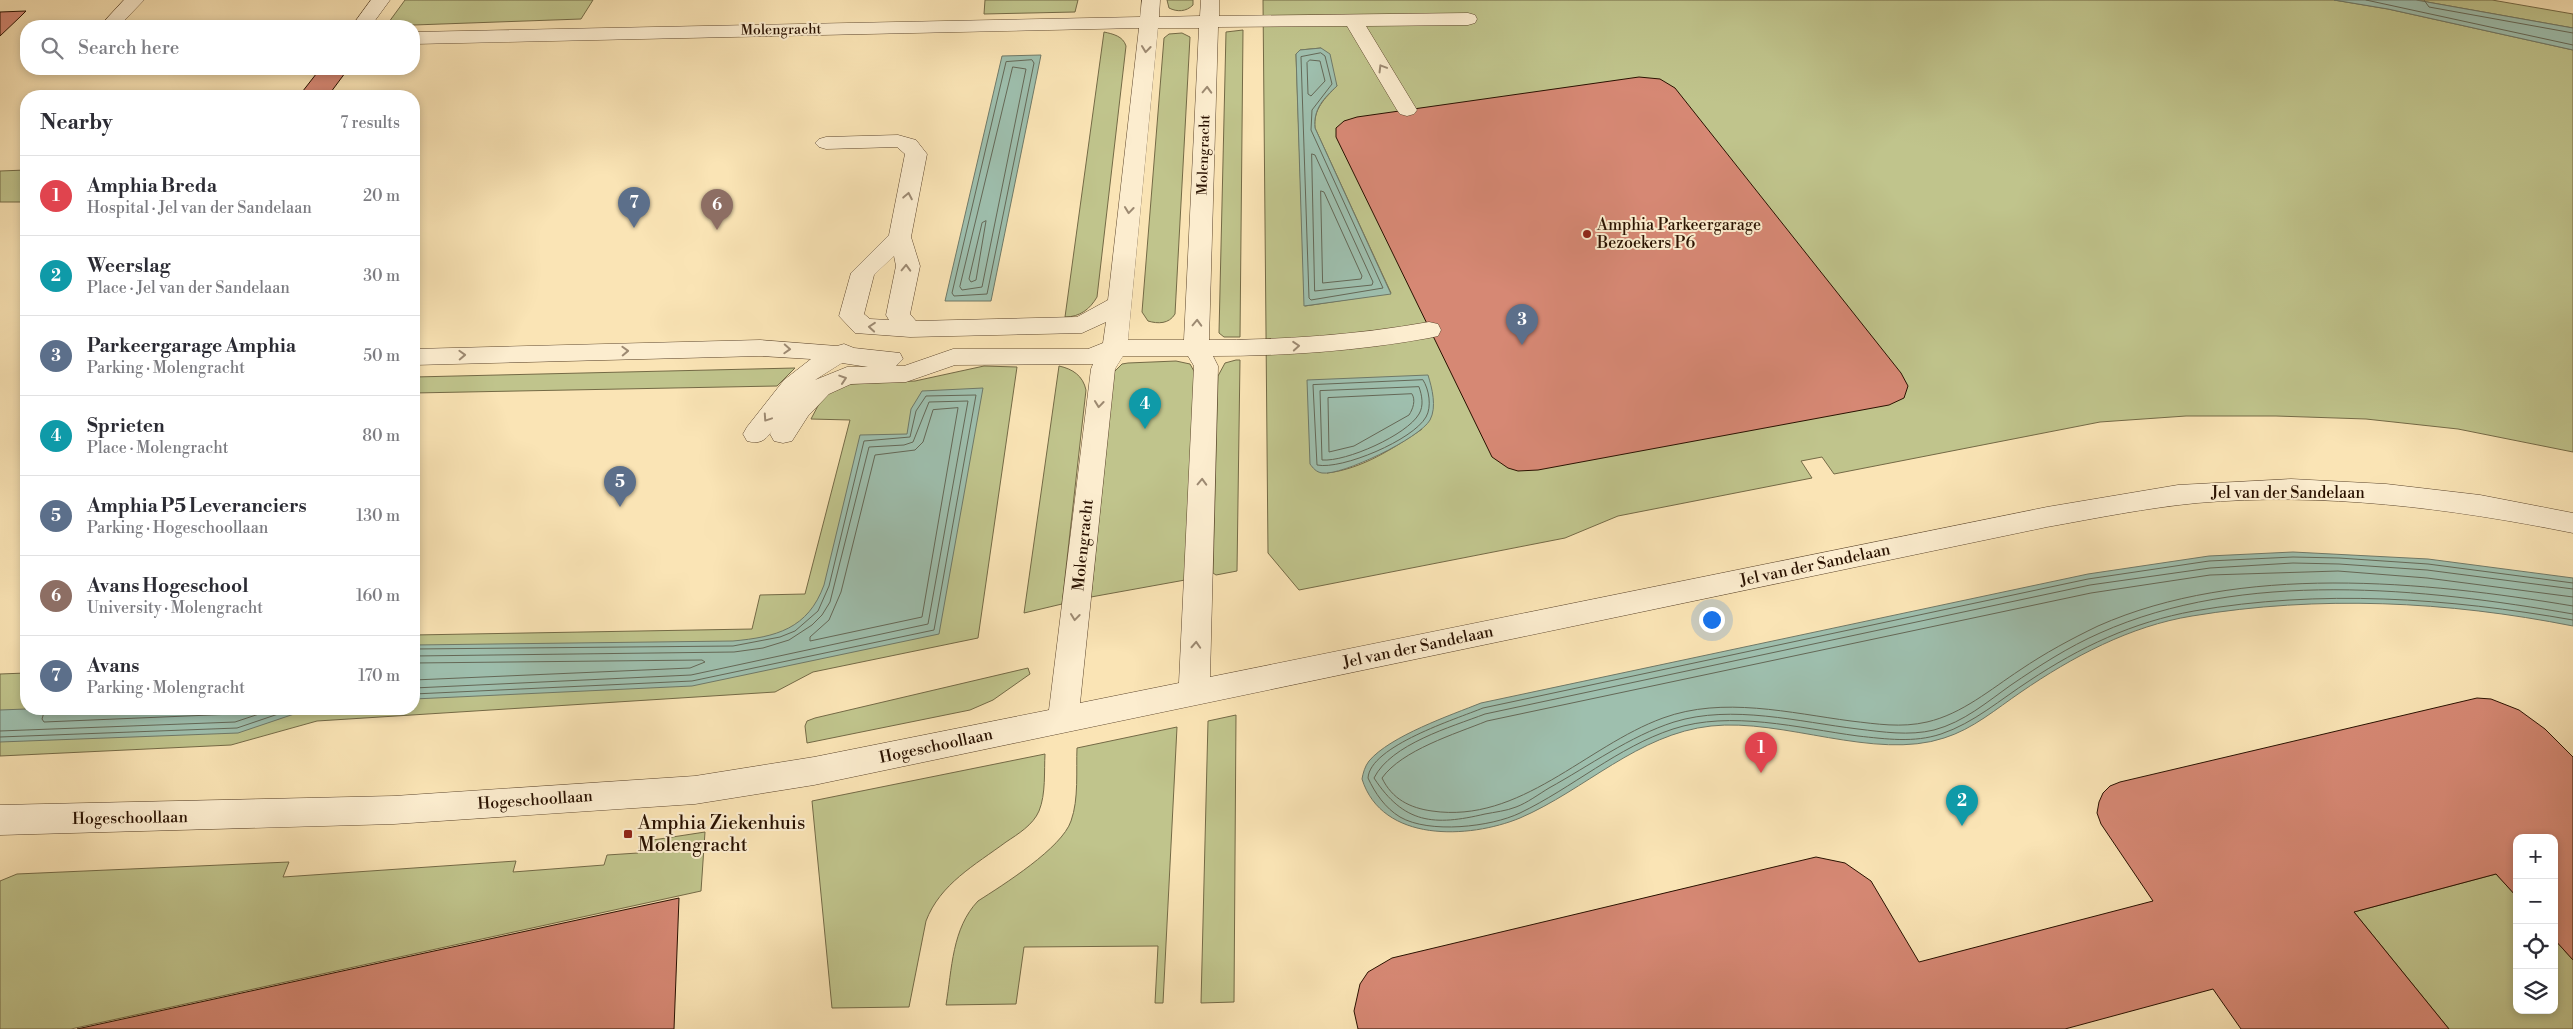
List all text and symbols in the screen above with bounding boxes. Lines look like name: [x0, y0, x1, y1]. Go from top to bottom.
search box: [20, 20, 420, 75]
street label: Molengracht: [740, 20, 822, 40]
icon: search: [38, 34, 66, 62]
text: Search here: [78, 36, 179, 60]
one-way arrow: [1141, 45, 1152, 53]
one-way arrow: [1379, 64, 1389, 73]
one-way arrow: [1201, 86, 1212, 94]
text: Nearby: [40, 110, 113, 136]
text: 7 results: [340, 113, 400, 133]
street label: Molengracht: [1194, 114, 1214, 196]
text: Amphia Breda: [87, 174, 217, 198]
text: 1: [52, 186, 60, 206]
text: 20 m: [363, 186, 400, 206]
pin: 7: [618, 187, 650, 228]
pin: 6: [701, 189, 733, 230]
one-way arrow: [902, 192, 913, 201]
text: Hospital · Jel van der Sandelaan: [87, 198, 312, 218]
one-way arrow: [1124, 206, 1135, 214]
place label: Amphia Parkeergarage Bezoekers P6: [1596, 215, 1761, 253]
marker: Amphia Parkeergarage Bezoekers P6: [1581, 228, 1593, 240]
text: Weerslag: [87, 254, 170, 278]
one-way arrow: [901, 264, 911, 272]
text: 2: [51, 266, 61, 286]
text: 30 m: [363, 266, 400, 286]
text: Place · Jel van der Sandelaan: [87, 278, 290, 298]
pin: 3: [1506, 304, 1538, 345]
one-way arrow: [1192, 318, 1202, 326]
one-way arrow: [868, 322, 876, 333]
text: Parkeergarage Amphia: [87, 334, 296, 358]
one-way arrow: [1292, 341, 1300, 352]
one-way arrow: [784, 344, 792, 355]
text: 3: [51, 346, 61, 366]
text: 50 m: [363, 346, 400, 366]
one-way arrow: [622, 346, 629, 356]
one-way arrow: [459, 350, 467, 361]
text: Parking · Molengracht: [87, 358, 245, 378]
one-way arrow: [838, 375, 847, 385]
pin: 4: [1129, 388, 1161, 429]
one-way arrow: [1094, 400, 1105, 408]
one-way arrow: [764, 412, 773, 422]
text: Sprieten: [87, 414, 165, 438]
text: 4: [51, 426, 61, 446]
text: 80 m: [362, 426, 400, 446]
text: Place · Molengracht: [87, 438, 228, 458]
pin: 5: [604, 466, 636, 507]
one-way arrow: [1197, 478, 1207, 486]
street label: Jel van der Sandelaan: [2210, 483, 2365, 503]
text: Amphia P5 Leveranciers: [87, 494, 307, 518]
street label: Molengracht: [1068, 498, 1098, 592]
text: 5: [51, 506, 61, 526]
text: 130 m: [356, 506, 400, 526]
text: Parking · Hogeschoollaan: [87, 518, 268, 538]
street label: Jel van der Sandelaan: [1737, 539, 1893, 591]
text: Avans Hogeschool: [87, 574, 248, 598]
text: 6: [51, 586, 61, 606]
text: 160 m: [356, 586, 400, 606]
text: University · Molengracht: [87, 598, 263, 618]
your location: [1699, 607, 1725, 633]
one-way arrow: [1070, 614, 1081, 622]
street label: Jel van der Sandelaan: [1340, 621, 1496, 673]
one-way arrow: [1190, 640, 1201, 648]
text: Avans: [87, 654, 139, 678]
text: 7: [51, 666, 61, 686]
text: 170 m: [358, 666, 400, 686]
text: Parking · Molengracht: [87, 678, 245, 698]
street label: Hogeschoollaan: [877, 724, 995, 768]
pin: 1: [1745, 732, 1777, 773]
pin: 2: [1946, 785, 1978, 826]
street label: Hogeschoollaan: [477, 786, 594, 814]
street label: Hogeschoollaan: [72, 807, 188, 829]
place label: Amphia Ziekenhuis Molengracht: [637, 811, 805, 857]
marker: Amphia Ziekenhuis Molengracht: [622, 828, 634, 840]
map controls: [2513, 834, 2558, 1014]
button: +: [2513, 834, 2558, 879]
button: −: [2513, 879, 2558, 924]
button: locate: [2513, 924, 2558, 969]
button: layers: [2513, 969, 2558, 1014]

